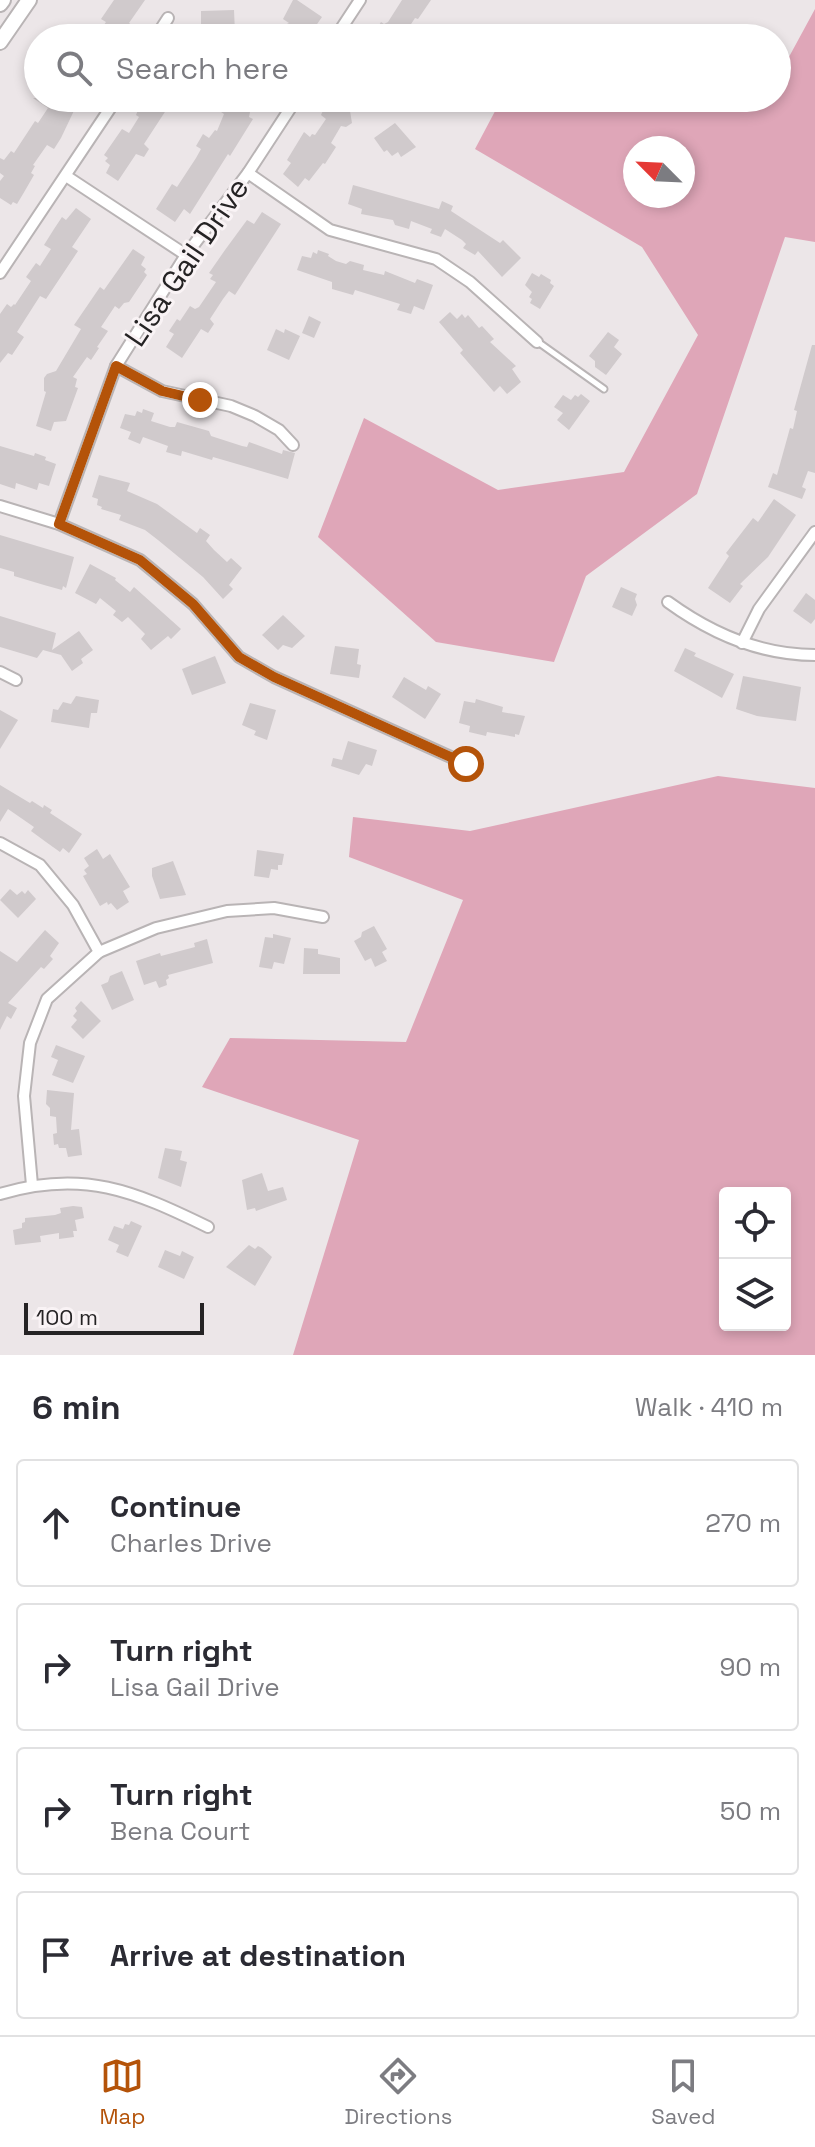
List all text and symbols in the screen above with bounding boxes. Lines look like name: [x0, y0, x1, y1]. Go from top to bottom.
search box: [24, 24, 791, 112]
icon: search: [52, 46, 96, 90]
text: Search here: [116, 49, 289, 88]
north arrow: [623, 136, 695, 208]
street label: Lisa Gail Drive: [116, 170, 257, 354]
route end: [182, 382, 218, 418]
route start: [448, 746, 484, 782]
map controls: [719, 1187, 791, 1331]
button: locate: [719, 1187, 791, 1259]
button: layers: [719, 1259, 791, 1331]
scale bar: [24, 1299, 204, 1335]
text: 100 m: [36, 1303, 98, 1331]
text: 6 min: [32, 1386, 121, 1429]
text: Walk · 410 m: [635, 1390, 783, 1424]
text: Continue: [110, 1487, 241, 1526]
icon: ahead: [34, 1501, 78, 1545]
text: 270 m: [705, 1506, 781, 1540]
text: Charles Drive: [110, 1526, 272, 1560]
text: Turn right: [110, 1631, 253, 1670]
icon: right: [34, 1645, 78, 1689]
text: 90 m: [719, 1650, 781, 1684]
text: Lisa Gail Drive: [110, 1670, 280, 1704]
text: Turn right: [110, 1775, 253, 1814]
icon: right: [34, 1789, 78, 1833]
text: 50 m: [720, 1794, 781, 1828]
text: Bena Court: [110, 1814, 251, 1848]
icon: arrive: [34, 1933, 78, 1977]
text: Arrive at destination: [110, 1936, 406, 1975]
tab: Map: [100, 2054, 145, 2130]
tab: Directions: [344, 2054, 452, 2130]
tab: Saved: [651, 2054, 715, 2130]

